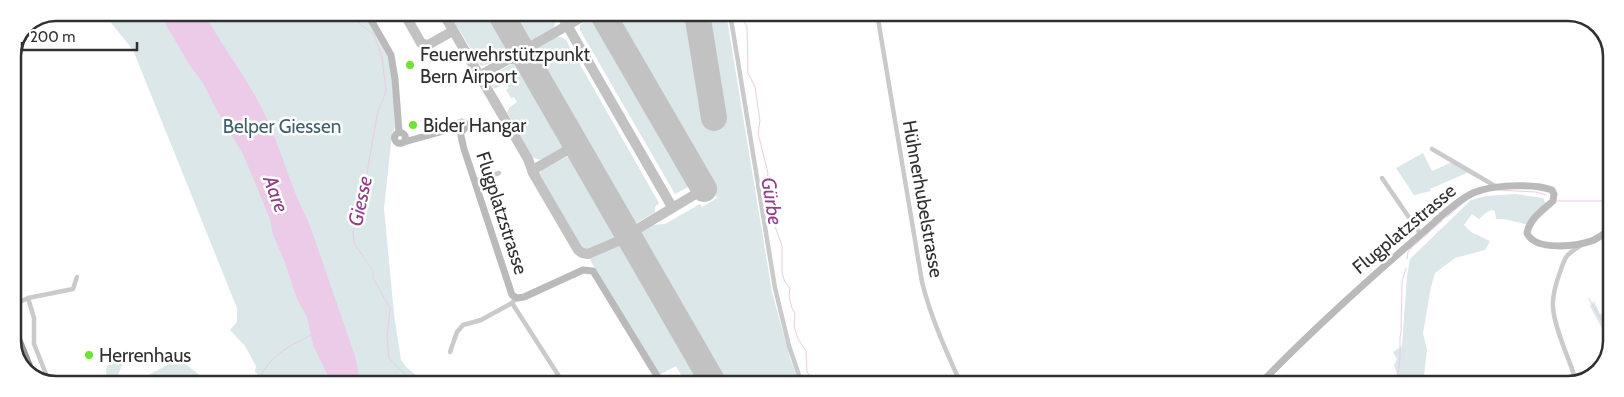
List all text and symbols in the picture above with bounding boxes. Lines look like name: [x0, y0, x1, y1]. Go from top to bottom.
scale bar: [22, 20, 138, 52]
text: 200 m: [30, 28, 75, 46]
place label: Feuerwehrstützpunkt Bern Airport: [420, 43, 590, 88]
marker: Feuerwehrstützpunkt Bern Airport: [404, 59, 416, 71]
place label: Bider Hangar: [423, 114, 526, 137]
park label: Belper Giessen: [223, 115, 341, 138]
street label: Hühnerhubelstrasse: [898, 118, 948, 280]
marker: Bider Hangar: [407, 119, 419, 131]
street label: Flugplatzstrasse: [471, 149, 533, 278]
water label: Aare: [258, 171, 294, 216]
water label: Giesse: [343, 174, 377, 228]
water label: Gürbe: [756, 175, 788, 227]
street label: Flugplatzstrasse: [1348, 179, 1461, 279]
place label: Herrenhaus: [99, 344, 191, 367]
marker: Herrenhaus: [83, 349, 95, 361]

